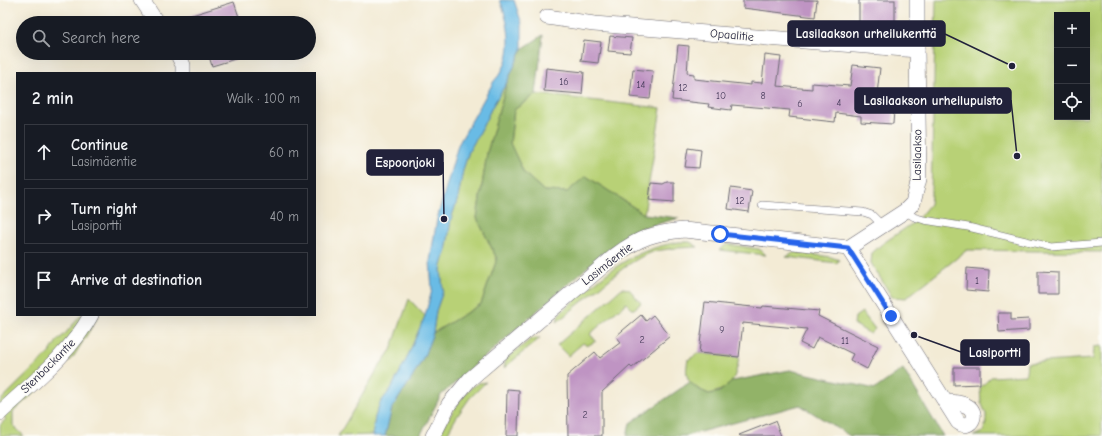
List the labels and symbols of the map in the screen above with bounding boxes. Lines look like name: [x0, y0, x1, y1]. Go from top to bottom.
callout: Lasilaakson urheilukenttä: [788, 21, 945, 46]
street label: Opaalitie: [709, 26, 755, 44]
text: Lasilaakson urheilukenttä: [795, 26, 937, 41]
house number: 16: [559, 76, 569, 88]
house number: 14: [637, 79, 646, 91]
house number: 12: [678, 82, 688, 94]
callout: Lasilaakson urheilupuisto: [855, 88, 1011, 113]
house number: 10: [716, 90, 726, 102]
house number: 8: [760, 90, 766, 102]
text: Lasilaakson urheilupuisto: [863, 93, 1003, 108]
house number: 4: [837, 97, 842, 109]
house number: 6: [797, 98, 803, 110]
street label: Lasilaakso: [910, 129, 924, 181]
callout: Espoonjoki: [367, 150, 443, 175]
text: Espoonjoki: [375, 155, 435, 170]
house number: 12: [735, 195, 745, 207]
route start: [711, 225, 729, 243]
street label: Lasimäentie: [579, 240, 635, 288]
house number: 1: [975, 275, 979, 287]
route end: [882, 307, 900, 325]
house number: 9: [719, 324, 725, 336]
house number: 2: [639, 334, 645, 346]
house number: 11: [841, 335, 849, 347]
street label: Stenbackantie: [18, 336, 78, 396]
callout: Lasiportti: [961, 340, 1029, 365]
text: Lasiportti: [969, 345, 1021, 360]
house number: 2: [582, 409, 588, 421]

